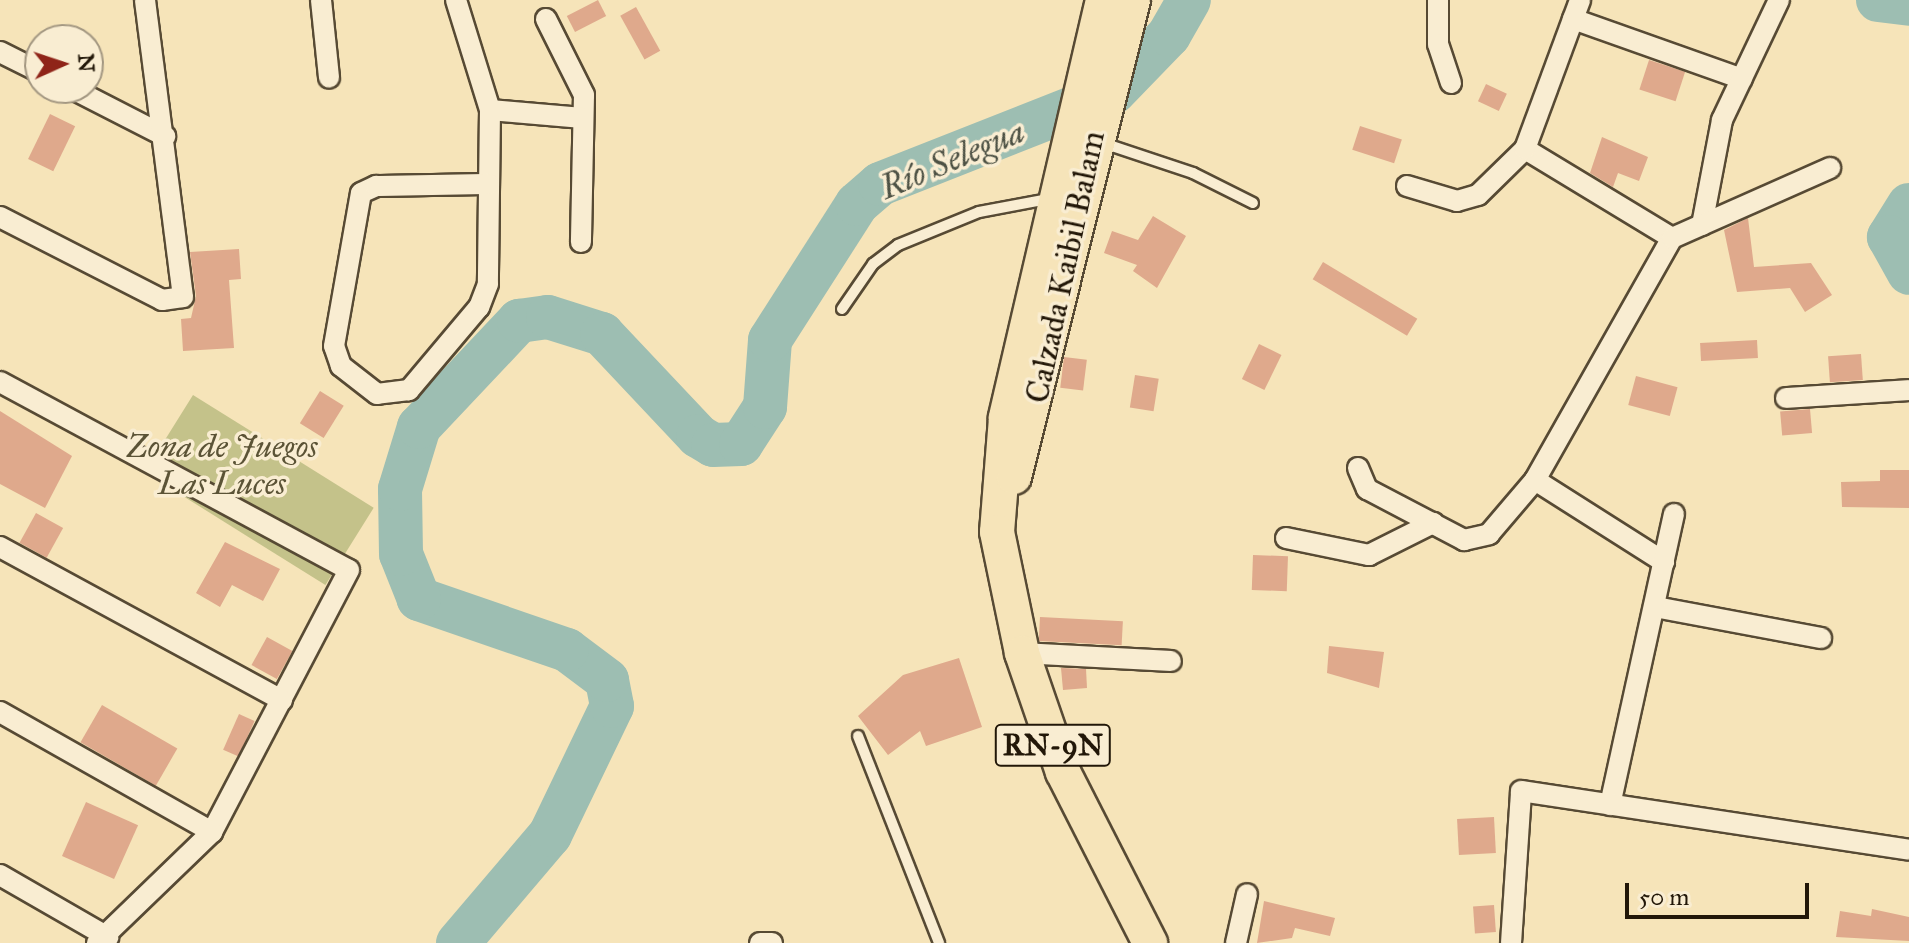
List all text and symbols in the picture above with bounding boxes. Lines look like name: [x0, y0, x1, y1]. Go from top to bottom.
north arrow: [24, 24, 104, 104]
text: N: [72, 53, 100, 73]
water label: Río Selegua: [874, 110, 1030, 208]
street label: Calzada Kaibil Balam: [1018, 127, 1114, 407]
park label: Zona de Juegos Las Luces: [127, 429, 317, 504]
road number: RN-9N: [993, 719, 1113, 771]
scale bar: [1629, 867, 1813, 917]
text: 50 m: [1639, 882, 1689, 912]

